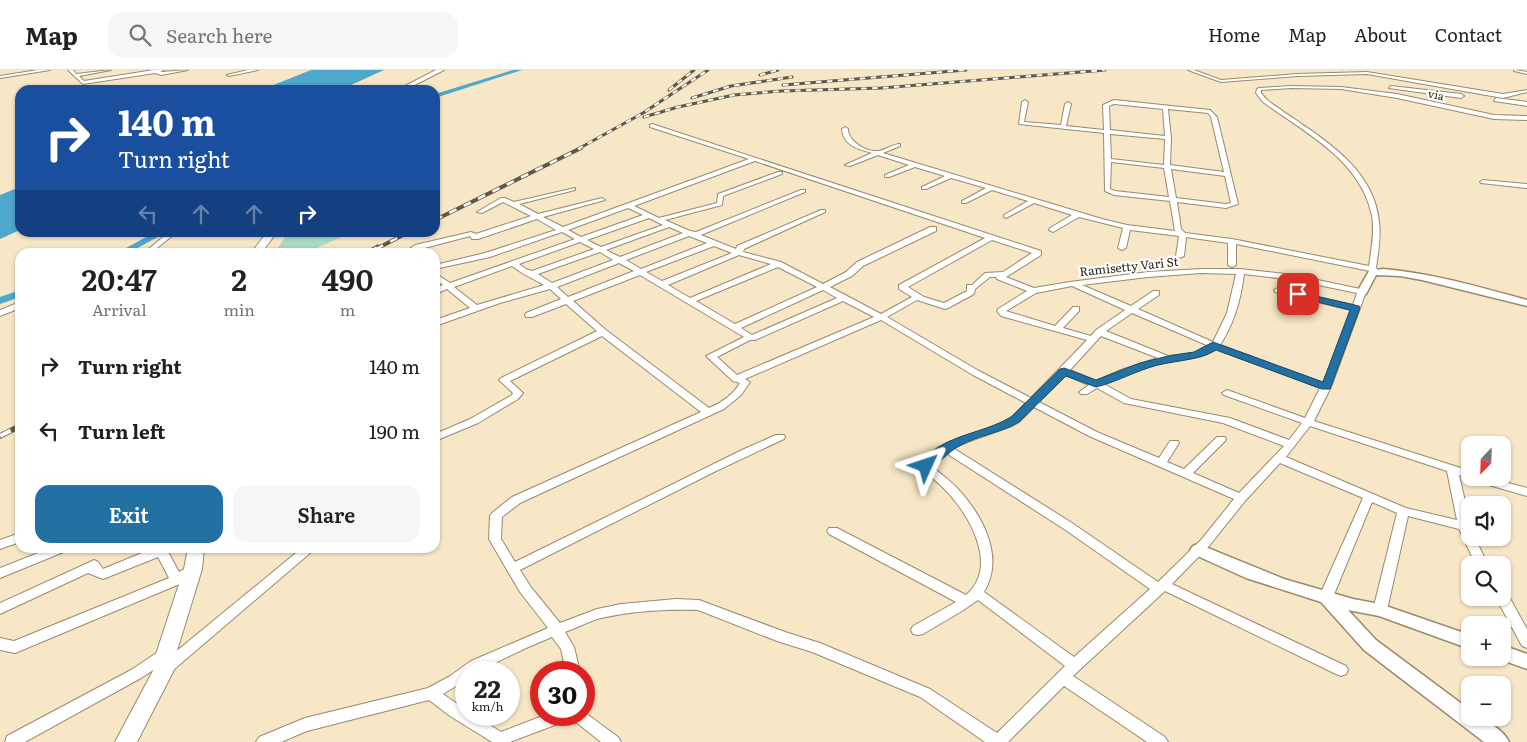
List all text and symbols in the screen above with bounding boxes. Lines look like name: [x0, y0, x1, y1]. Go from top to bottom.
search box: [108, 12, 458, 57]
text: Map: [25, 17, 78, 52]
icon: search: [126, 21, 154, 49]
text: Search here: [166, 21, 272, 49]
text: Home: [1208, 21, 1260, 48]
text: Map: [1288, 21, 1326, 48]
text: About: [1354, 21, 1407, 48]
text: Contact: [1435, 21, 1502, 48]
street label: via: [1427, 85, 1446, 104]
text: 140 m: [118, 95, 216, 147]
icon: right: [35, 105, 100, 170]
text: Turn right: [118, 142, 230, 175]
icon: left: [134, 200, 162, 228]
icon: ahead: [187, 200, 215, 228]
icon: ahead: [240, 200, 268, 228]
icon: right: [293, 200, 321, 228]
street label: Ramisetty Vari St: [1079, 252, 1179, 280]
text: 20:47: [82, 256, 157, 300]
text: 2: [231, 256, 247, 300]
text: 490: [321, 256, 373, 300]
pin: [1277, 273, 1319, 315]
icon: arrive: [1284, 280, 1312, 308]
text: Arrival: [92, 297, 147, 321]
text: min: [223, 297, 255, 321]
text: m: [340, 297, 355, 321]
icon: right: [35, 352, 63, 380]
text: Turn right: [78, 352, 182, 380]
text: 140 m: [369, 352, 420, 380]
icon: left: [35, 417, 63, 445]
text: Turn left: [78, 417, 165, 445]
text: 190 m: [369, 417, 420, 445]
north arrow: [1461, 436, 1511, 486]
map controls: [1461, 436, 1511, 726]
position arrow: [899, 439, 951, 491]
button: Exit: [35, 485, 223, 543]
button: Share: [233, 485, 420, 543]
button: sound: [1461, 496, 1511, 546]
button: search: [1461, 556, 1511, 606]
button: +: [1461, 616, 1511, 666]
speed limit sign: 30: [530, 661, 595, 726]
text: 22: [474, 669, 501, 706]
button: −: [1461, 676, 1511, 726]
text: km/h: [472, 697, 503, 715]

